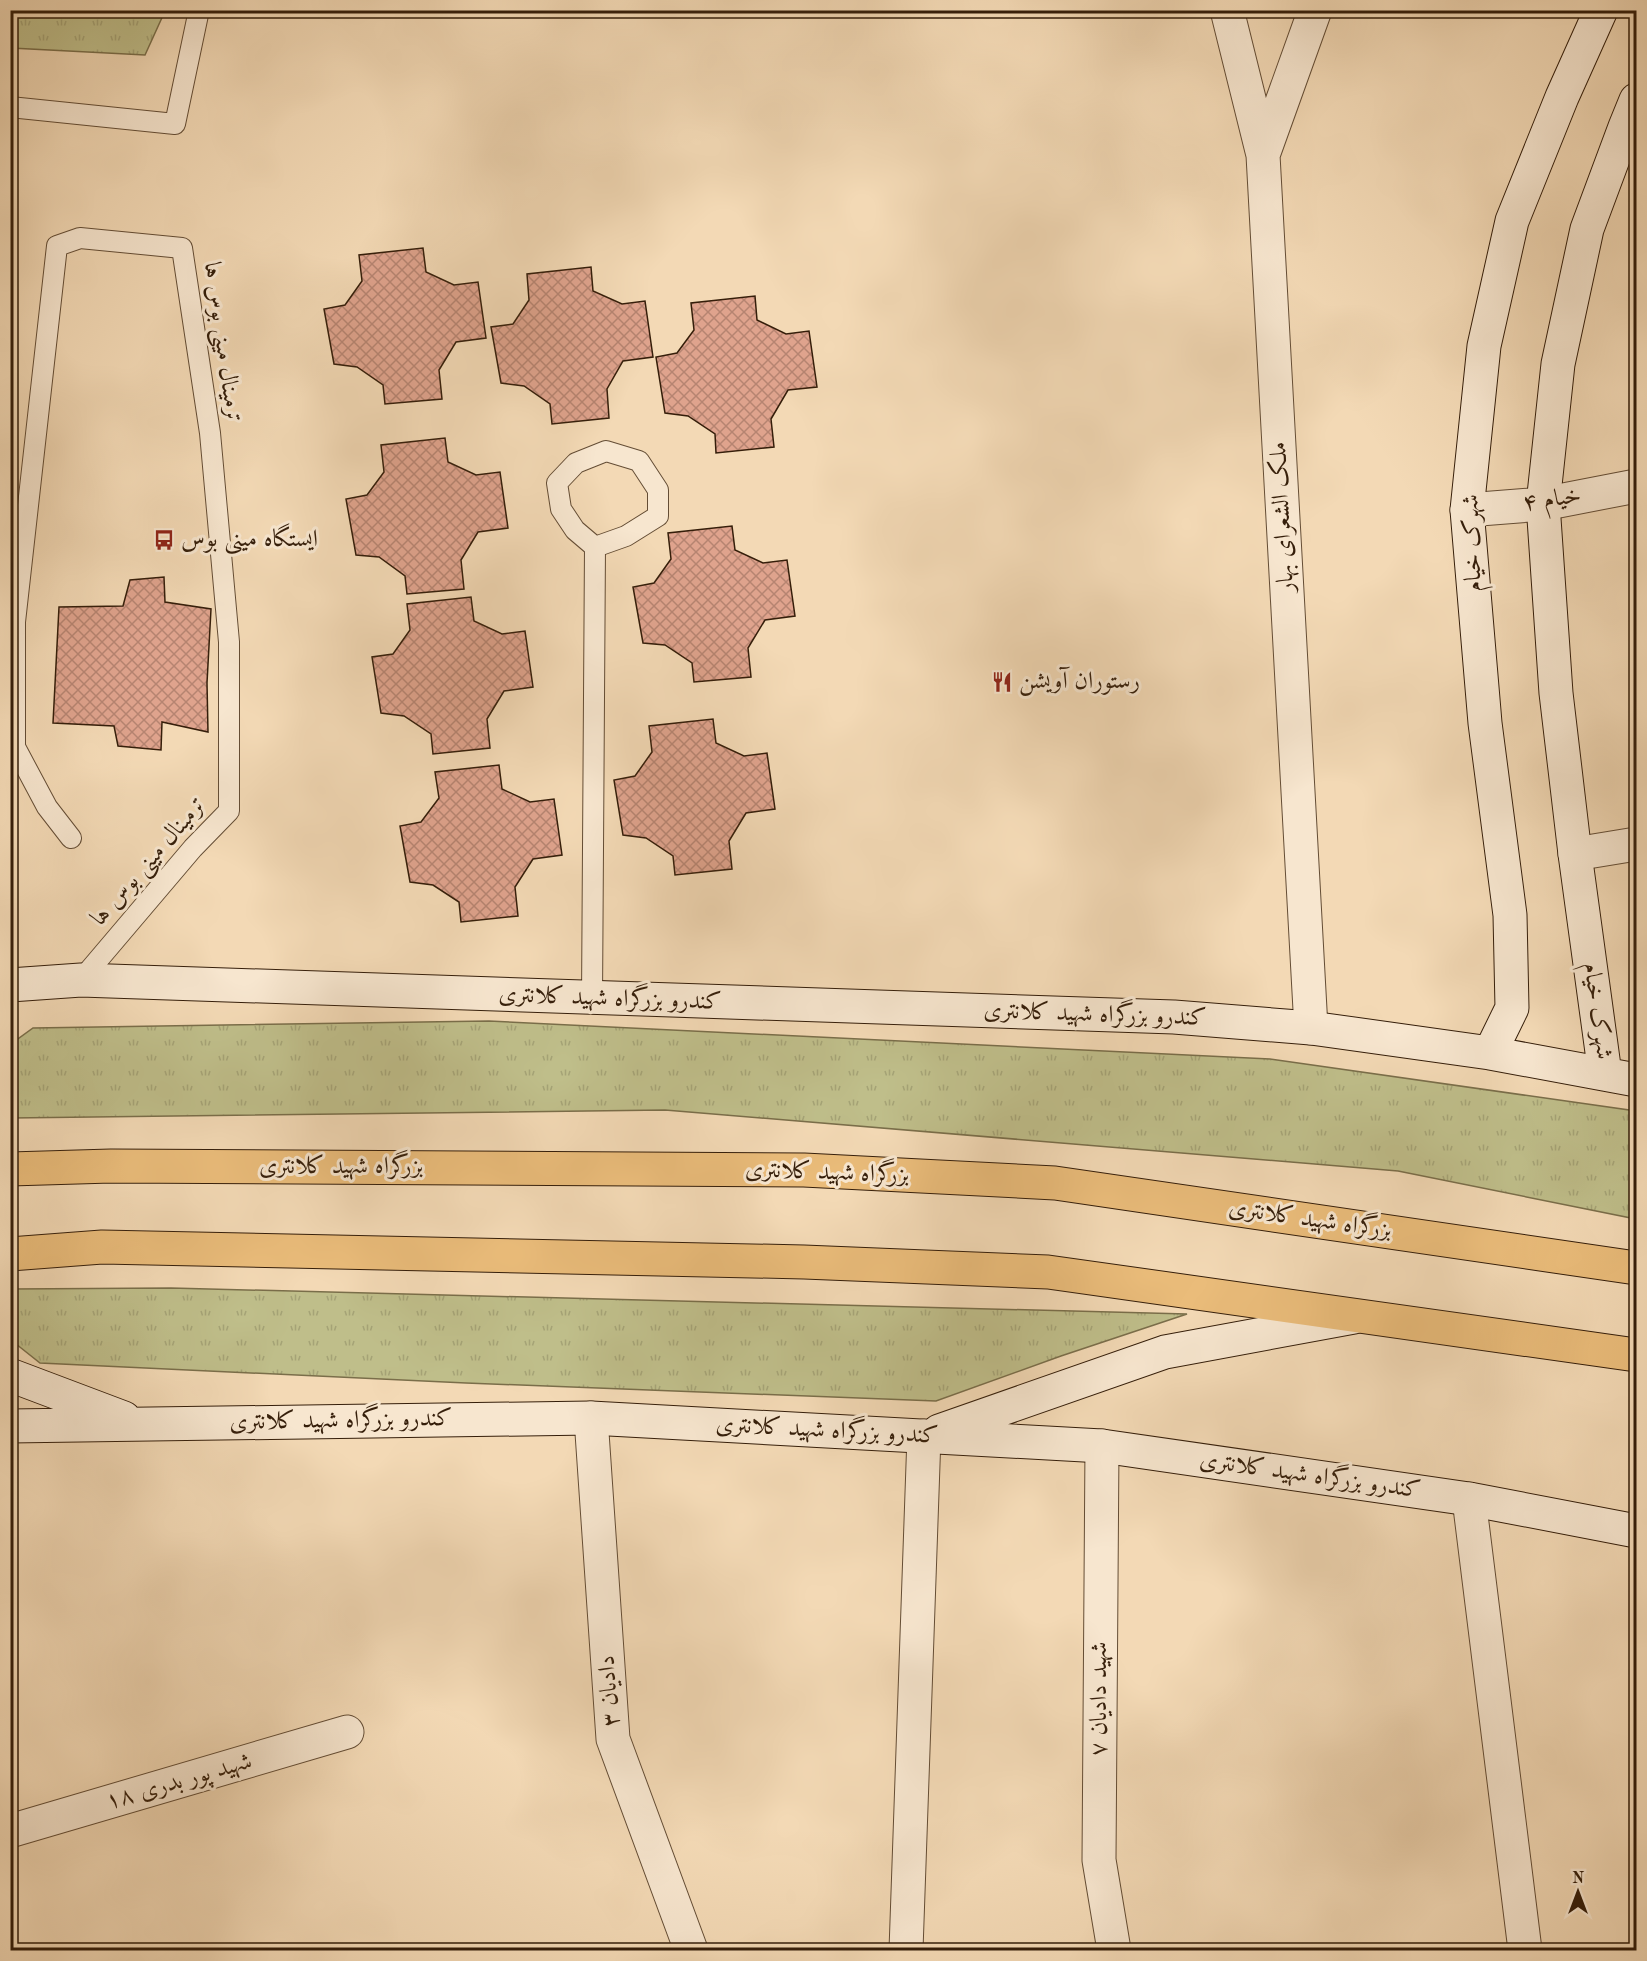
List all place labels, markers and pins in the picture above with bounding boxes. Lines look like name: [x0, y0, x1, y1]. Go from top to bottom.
place label: ایستگاه مینی بوس: [181, 523, 318, 555]
bus stop icon: ایستگاه مینی بوس: [152, 528, 176, 552]
place label: رستوران آویشن: [1019, 666, 1140, 696]
restaurant icon: رستوران آویشن: [990, 670, 1014, 694]

